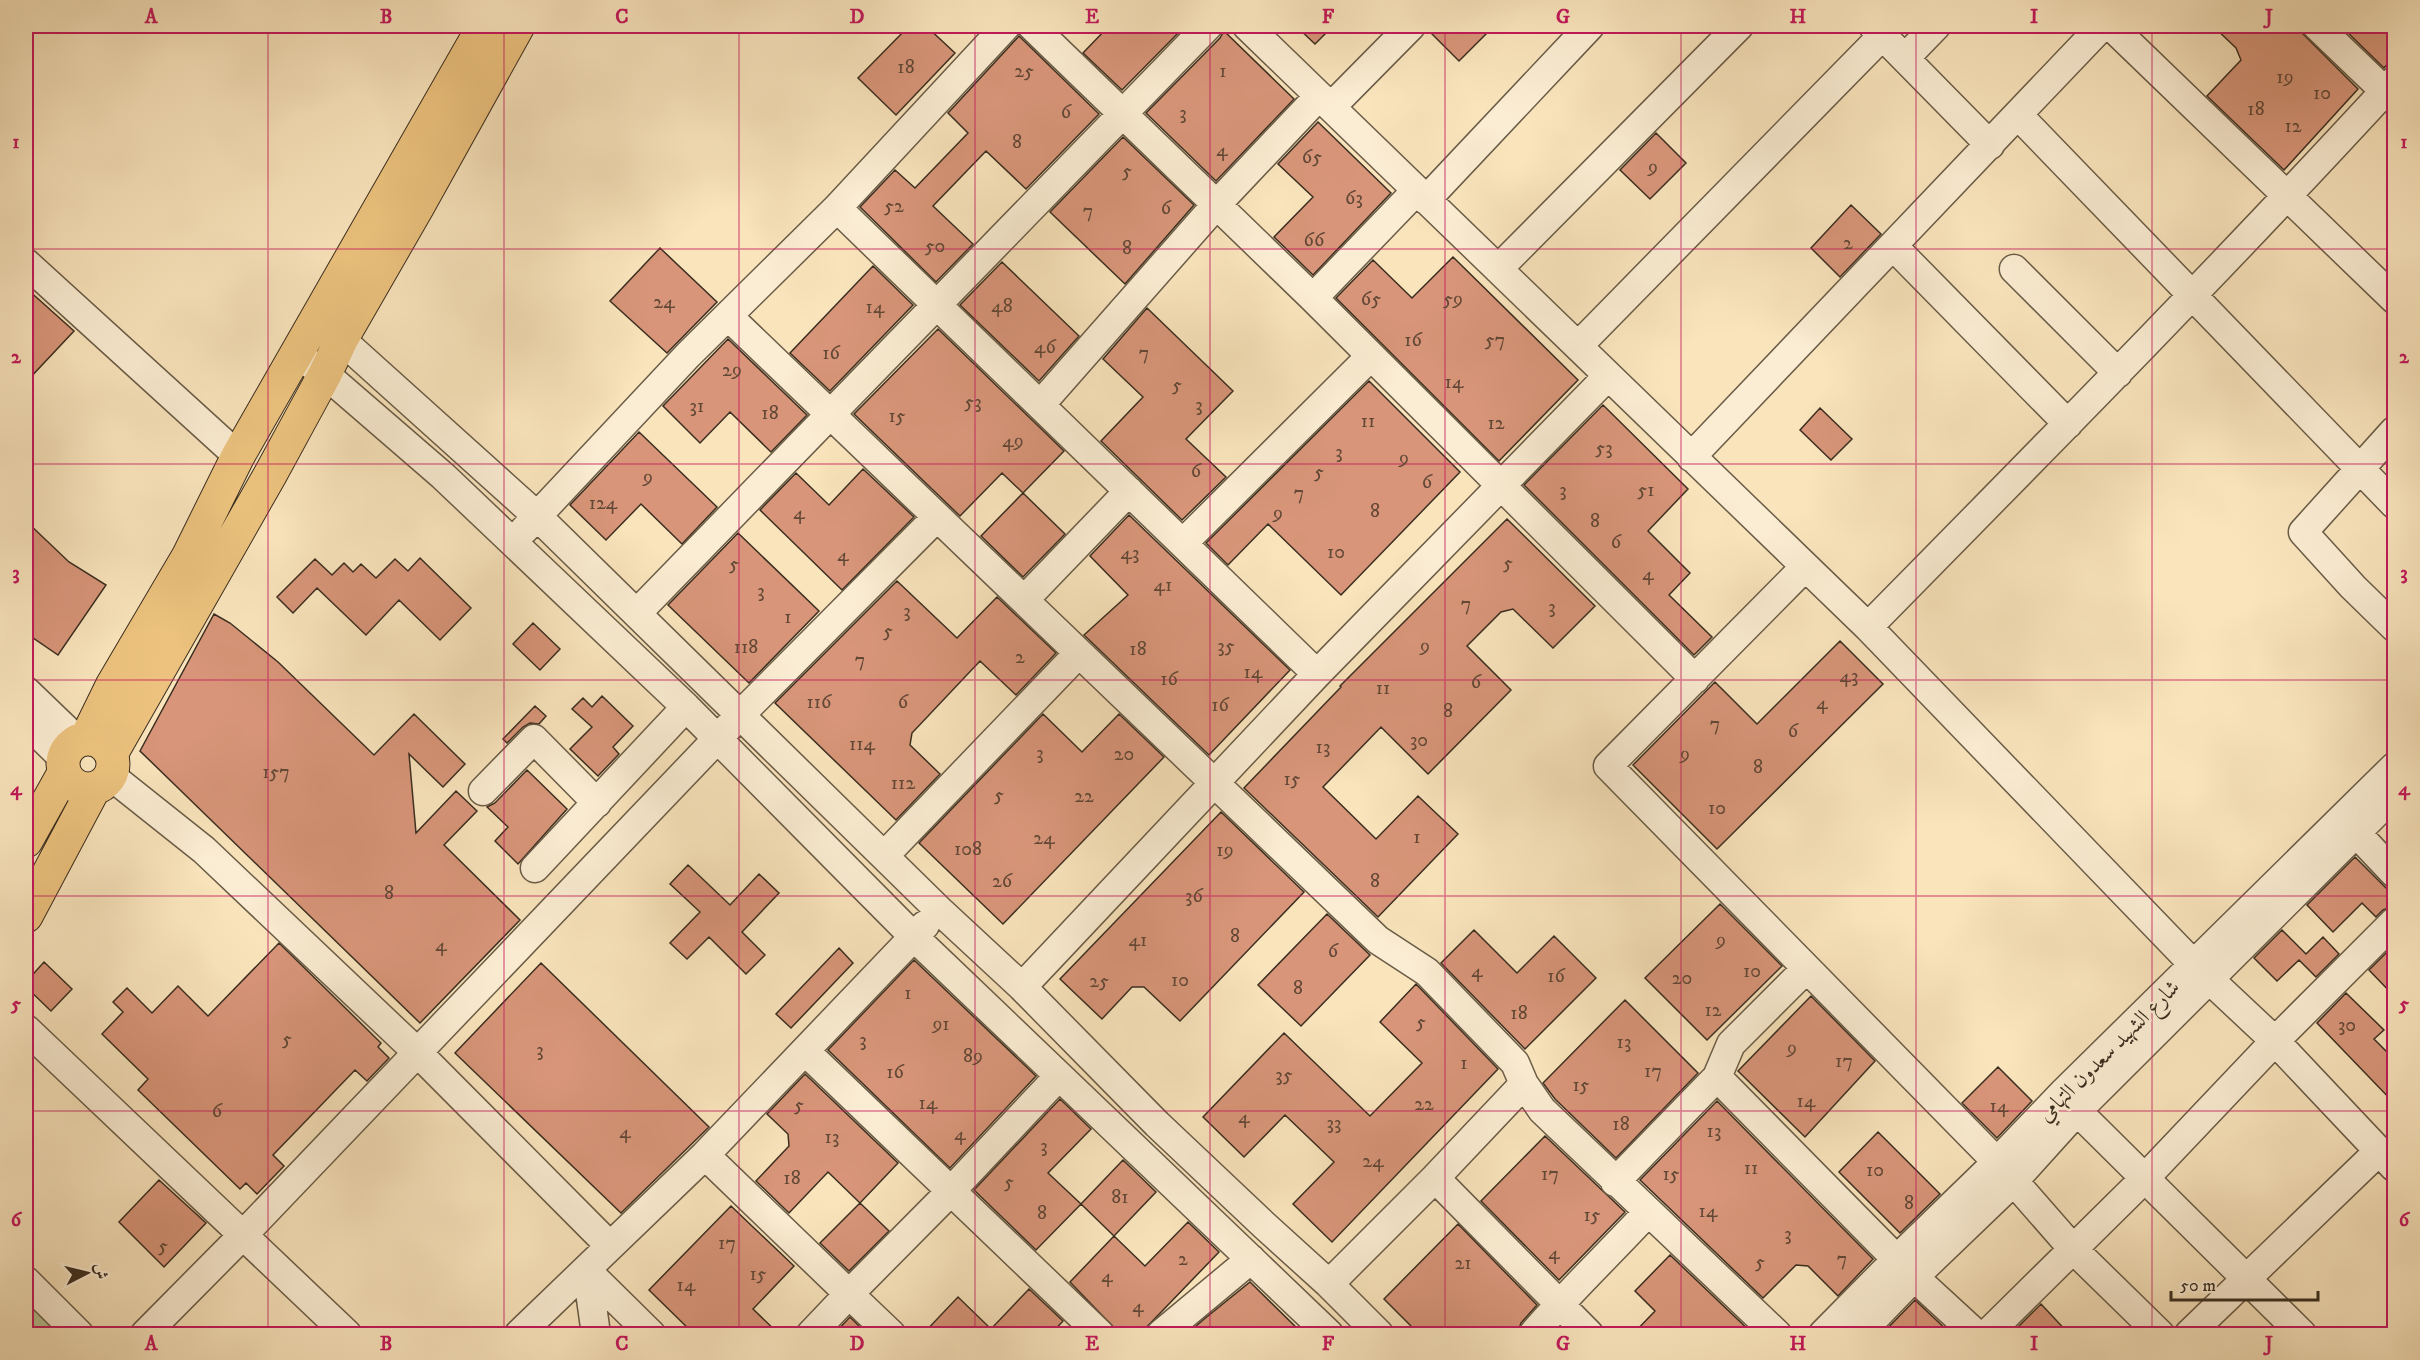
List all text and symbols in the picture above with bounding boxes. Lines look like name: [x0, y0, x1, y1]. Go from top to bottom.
text: A: [144, 5, 159, 30]
text: B: [380, 5, 392, 30]
text: C: [615, 5, 629, 30]
text: D: [850, 5, 865, 30]
text: E: [1085, 5, 1099, 30]
text: F: [1322, 5, 1335, 30]
text: G: [1556, 5, 1570, 30]
text: H: [1790, 5, 1807, 30]
text: I: [2030, 5, 2038, 30]
text: J: [2263, 5, 2273, 30]
house number: 18: [897, 55, 915, 80]
house number: 25: [1014, 59, 1034, 84]
house number: 1: [1219, 59, 1227, 84]
house number: 19: [2276, 65, 2294, 90]
house number: 10: [2313, 81, 2331, 106]
house number: 18: [2247, 97, 2265, 122]
house number: 6: [1061, 100, 1072, 125]
house number: 3: [1179, 101, 1187, 126]
house number: 12: [2284, 114, 2302, 139]
text: 1: [12, 130, 20, 155]
house number: 8: [1012, 130, 1022, 155]
text: 1: [2400, 130, 2408, 155]
house number: 4: [1216, 138, 1228, 163]
house number: 65: [1302, 145, 1322, 170]
house number: 9: [1647, 155, 1658, 180]
house number: 5: [1122, 159, 1132, 184]
house number: 63: [1345, 186, 1363, 211]
house number: 52: [884, 194, 904, 219]
house number: 6: [1161, 196, 1172, 221]
house number: 7: [1083, 199, 1093, 224]
house number: 66: [1304, 228, 1325, 253]
house number: 2: [1843, 231, 1853, 256]
house number: 50: [925, 234, 945, 259]
house number: 8: [1122, 236, 1132, 261]
house number: 65: [1361, 287, 1381, 312]
house number: 59: [1443, 287, 1463, 312]
house number: 24: [653, 290, 675, 315]
house number: 48: [991, 294, 1013, 319]
house number: 14: [866, 295, 885, 320]
house number: 16: [1404, 328, 1422, 353]
house number: 57: [1485, 328, 1505, 353]
house number: 46: [1034, 335, 1057, 360]
house number: 16: [822, 341, 840, 366]
house number: 7: [1139, 341, 1149, 366]
text: 2: [11, 345, 22, 370]
text: 2: [2399, 345, 2410, 370]
house number: 29: [722, 358, 742, 383]
house number: 14: [1445, 370, 1464, 395]
house number: 5: [1172, 373, 1182, 398]
house number: 53: [964, 390, 982, 415]
house number: 3: [1195, 393, 1203, 418]
house number: 31: [690, 394, 704, 419]
house number: 18: [761, 401, 779, 426]
house number: 15: [888, 404, 906, 429]
house number: 11: [1361, 409, 1375, 434]
house number: 12: [1487, 411, 1505, 436]
house number: 49: [1002, 429, 1024, 454]
house number: 53: [1595, 436, 1613, 461]
house number: 3: [1335, 440, 1343, 465]
house number: 9: [1398, 446, 1409, 471]
house number: 6: [1191, 459, 1202, 484]
house number: 5: [1314, 460, 1324, 485]
house number: 9: [642, 465, 653, 490]
house number: 6: [1422, 470, 1433, 495]
house number: 3: [1559, 478, 1567, 503]
house number: 51: [1637, 478, 1655, 503]
house number: 7: [1294, 481, 1304, 506]
house number: 124: [589, 491, 618, 516]
house number: 8: [1370, 499, 1380, 524]
house number: 4: [793, 501, 805, 526]
house number: 9: [1272, 501, 1283, 526]
house number: 8: [1590, 509, 1600, 534]
house number: 6: [1611, 530, 1622, 555]
house number: 10: [1327, 540, 1345, 565]
house number: 43: [1121, 541, 1139, 566]
house number: 4: [837, 543, 849, 568]
house number: 5: [1503, 551, 1513, 576]
house number: 5: [729, 552, 739, 577]
text: 3: [12, 561, 20, 586]
text: 3: [2400, 561, 2408, 586]
house number: 4: [1642, 562, 1654, 587]
house number: 41: [1154, 573, 1172, 598]
house number: 3: [757, 579, 765, 604]
house number: 7: [1461, 592, 1471, 617]
house number: 3: [1548, 595, 1556, 620]
house number: 3: [903, 599, 911, 624]
house number: 1: [784, 605, 792, 630]
house number: 5: [883, 619, 893, 644]
house number: 35: [1217, 634, 1235, 659]
house number: 9: [1419, 634, 1430, 659]
house number: 118: [734, 635, 758, 660]
house number: 18: [1129, 637, 1147, 662]
house number: 2: [1015, 645, 1025, 670]
house number: 7: [855, 648, 865, 673]
house number: 14: [1244, 660, 1263, 685]
house number: 43: [1840, 664, 1858, 689]
house number: 16: [1160, 667, 1178, 692]
house number: 6: [1471, 670, 1482, 695]
house number: 11: [1376, 676, 1390, 701]
house number: 116: [806, 690, 832, 715]
house number: 6: [898, 690, 909, 715]
house number: 4: [1816, 691, 1828, 716]
house number: 16: [1211, 693, 1229, 718]
house number: 8: [1443, 699, 1453, 724]
house number: 7: [1710, 712, 1720, 737]
house number: 6: [1788, 719, 1799, 744]
house number: 30: [1410, 728, 1428, 753]
house number: 114: [849, 732, 876, 757]
house number: 13: [1316, 735, 1330, 760]
house number: 3: [1036, 741, 1044, 766]
house number: 20: [1114, 742, 1134, 767]
house number: 9: [1679, 742, 1690, 767]
house number: 8: [1753, 755, 1763, 780]
house number: 157: [262, 760, 290, 785]
house number: 15: [1283, 767, 1301, 792]
house number: 112: [891, 771, 915, 796]
text: 4: [10, 777, 23, 802]
text: 4: [2398, 777, 2411, 802]
house number: 5: [994, 783, 1004, 808]
house number: 22: [1074, 784, 1094, 809]
house number: 10: [1708, 796, 1726, 821]
house number: 1: [1413, 825, 1421, 850]
house number: 24: [1033, 826, 1055, 851]
house number: 108: [954, 837, 982, 862]
house number: 19: [1216, 838, 1234, 863]
house number: 26: [992, 869, 1013, 894]
house number: 8: [1370, 869, 1380, 894]
house number: 8: [384, 881, 394, 906]
house number: 36: [1185, 884, 1204, 909]
house number: 8: [1230, 924, 1240, 949]
house number: 41: [1129, 928, 1147, 953]
house number: 9: [1715, 928, 1726, 953]
house number: 4: [435, 933, 447, 958]
house number: 6: [1328, 939, 1339, 964]
house number: 4: [1471, 959, 1483, 984]
house number: 10: [1743, 959, 1761, 984]
house number: 16: [1547, 964, 1565, 989]
house number: 20: [1672, 966, 1692, 991]
house number: 10: [1171, 968, 1189, 993]
house number: 25: [1089, 969, 1109, 994]
street label: شارع الشهيد سعدون التهامي: [2032, 974, 2189, 1131]
house number: 8: [1293, 976, 1303, 1001]
house number: 1: [904, 981, 912, 1006]
text: 5: [10, 992, 21, 1017]
text: 5: [2398, 992, 2409, 1017]
house number: 12: [1704, 998, 1722, 1023]
house number: 18: [1510, 1001, 1528, 1026]
house number: 5: [1416, 1010, 1426, 1035]
house number: 91: [931, 1012, 950, 1037]
house number: 30: [2338, 1013, 2356, 1038]
house number: 5: [282, 1027, 292, 1052]
house number: 3: [859, 1028, 867, 1053]
house number: 13: [1617, 1030, 1631, 1055]
house number: 9: [1786, 1036, 1797, 1061]
house number: 3: [536, 1038, 544, 1063]
house number: 89: [963, 1044, 983, 1069]
house number: 17: [1835, 1049, 1853, 1074]
house number: 1: [1460, 1051, 1468, 1076]
house number: 17: [1644, 1059, 1662, 1084]
house number: 16: [886, 1060, 904, 1085]
house number: 35: [1275, 1063, 1293, 1088]
house number: 15: [1572, 1073, 1590, 1098]
house number: 14: [1797, 1089, 1816, 1114]
house number: 14: [919, 1091, 938, 1116]
house number: 22: [1414, 1092, 1434, 1117]
house number: 5: [794, 1093, 804, 1118]
house number: 14: [1990, 1094, 2009, 1119]
house number: 6: [212, 1099, 223, 1124]
house number: 4: [1238, 1105, 1250, 1130]
house number: 33: [1327, 1111, 1341, 1136]
house number: 18: [1612, 1112, 1630, 1137]
house number: 13: [1707, 1119, 1721, 1144]
house number: 4: [619, 1120, 631, 1145]
house number: 4: [954, 1122, 966, 1147]
house number: 13: [825, 1125, 839, 1150]
house number: 3: [1040, 1134, 1048, 1159]
house number: 24: [1362, 1149, 1384, 1174]
house number: 11: [1744, 1156, 1758, 1181]
house number: 10: [1866, 1158, 1884, 1183]
house number: 17: [1541, 1162, 1559, 1187]
house number: 15: [1662, 1162, 1680, 1187]
house number: 18: [783, 1166, 801, 1191]
house number: 5: [1004, 1170, 1014, 1195]
house number: 81: [1111, 1185, 1129, 1210]
house number: 8: [1904, 1191, 1914, 1216]
house number: 14: [1699, 1199, 1718, 1224]
house number: 8: [1037, 1201, 1047, 1226]
house number: 15: [1583, 1203, 1601, 1228]
text: 6: [11, 1208, 23, 1233]
text: 6: [2399, 1208, 2411, 1233]
house number: 3: [1784, 1222, 1792, 1247]
house number: 17: [718, 1231, 736, 1256]
house number: 5: [158, 1234, 168, 1259]
house number: 4: [1548, 1241, 1560, 1266]
north arrow: [57, 1243, 117, 1303]
house number: 2: [1178, 1247, 1188, 1272]
house number: 7: [1837, 1247, 1847, 1272]
house number: 5: [1755, 1250, 1765, 1275]
house number: 21: [1454, 1251, 1472, 1276]
text: ش: [90, 1262, 112, 1280]
house number: 15: [749, 1262, 767, 1287]
house number: 4: [1101, 1264, 1113, 1289]
scale bar: [2171, 1264, 2318, 1302]
house number: 14: [677, 1273, 696, 1298]
text: 50 m: [2180, 1275, 2216, 1297]
house number: 4: [1132, 1294, 1144, 1319]
text: A: [144, 1332, 159, 1357]
text: B: [380, 1332, 392, 1357]
text: C: [615, 1332, 629, 1357]
text: D: [850, 1332, 865, 1357]
text: E: [1085, 1332, 1099, 1357]
text: F: [1322, 1332, 1335, 1357]
text: G: [1556, 1332, 1570, 1357]
text: H: [1790, 1332, 1807, 1357]
text: I: [2030, 1332, 2038, 1357]
text: J: [2263, 1332, 2273, 1357]

